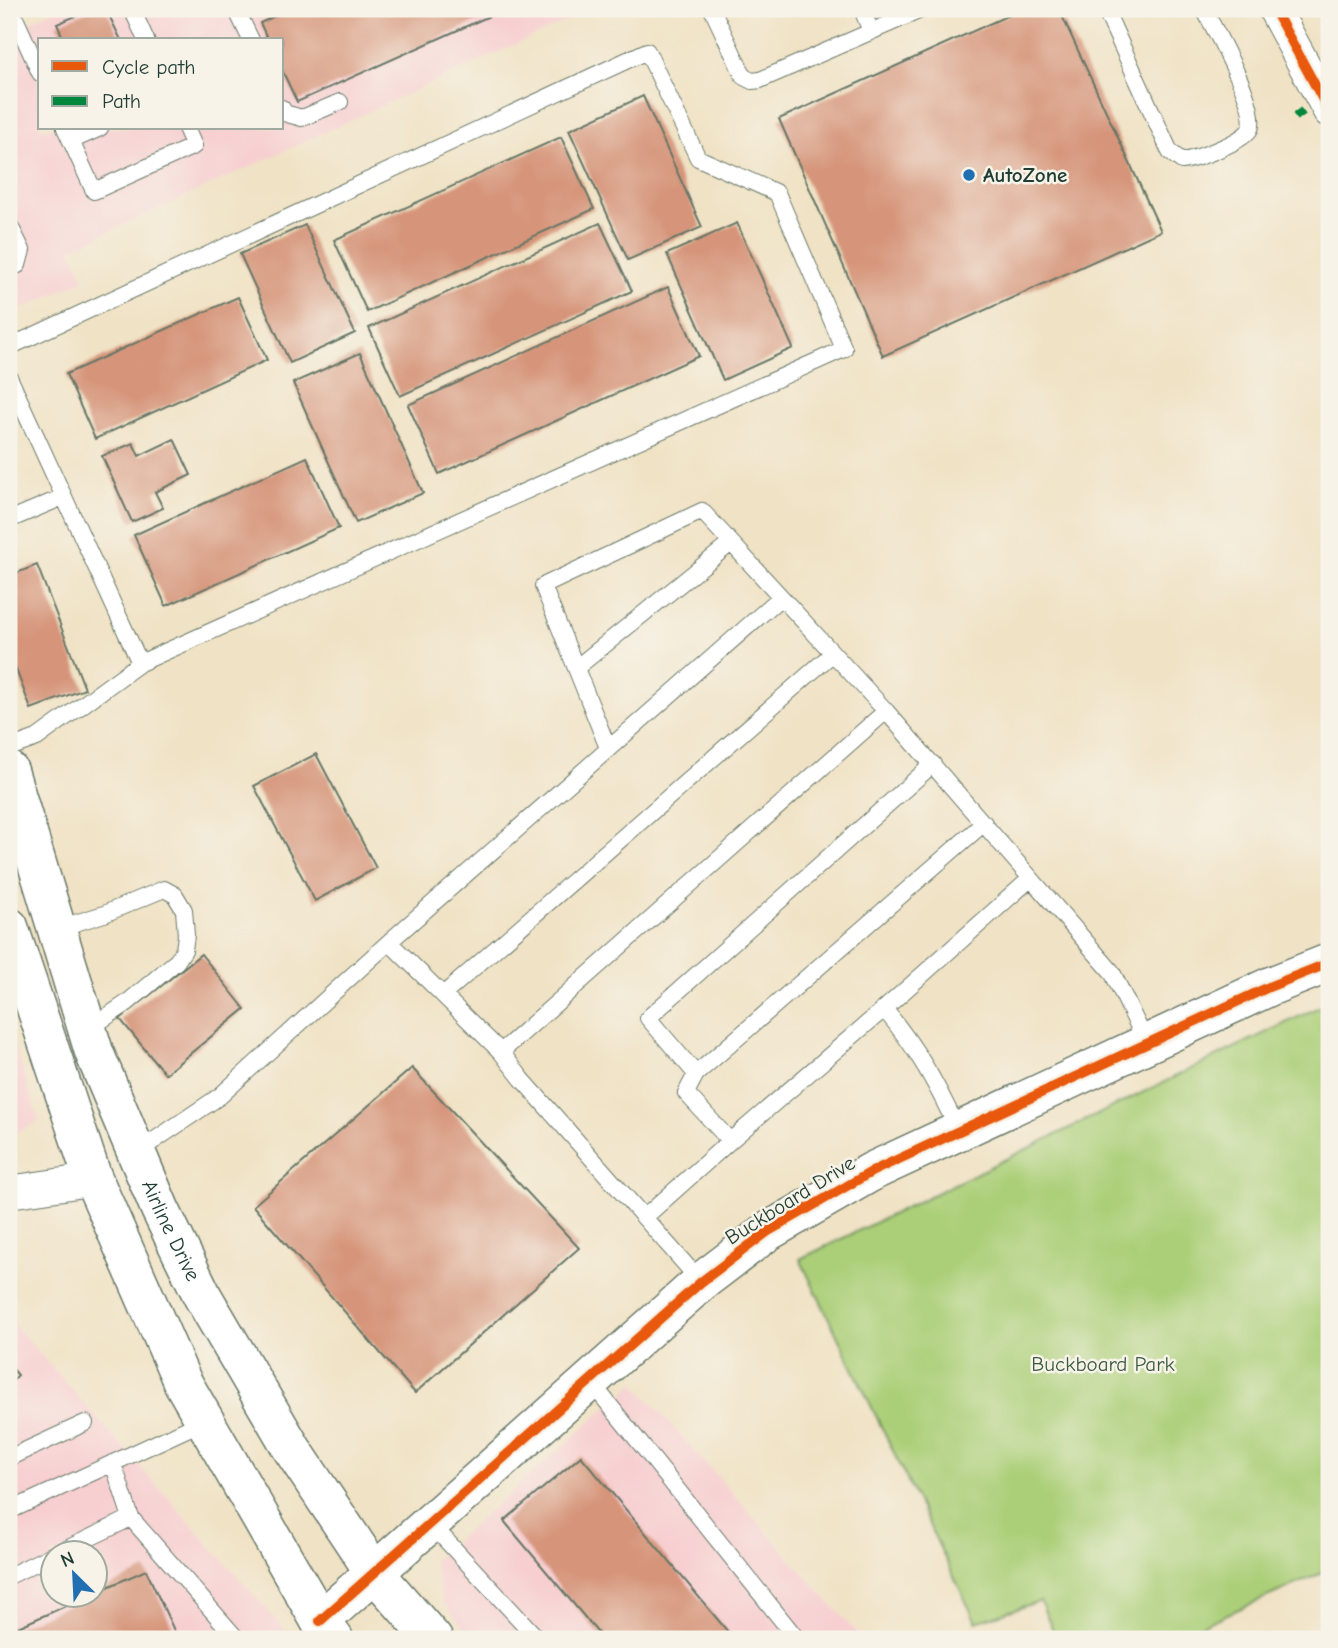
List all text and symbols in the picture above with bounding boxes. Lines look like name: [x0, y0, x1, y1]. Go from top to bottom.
legend: [38, 38, 284, 130]
text: Cycle path: [102, 55, 195, 79]
text: Path: [102, 89, 141, 113]
place label: AutoZone: [983, 163, 1067, 187]
marker: AutoZone: [961, 167, 977, 183]
street label: Buckboard Drive: [721, 1151, 859, 1249]
street label: Airline Drive: [137, 1176, 205, 1285]
park label: Buckboard Park: [1031, 1352, 1175, 1376]
north arrow: [38, 1540, 108, 1610]
text: N: [57, 1547, 78, 1572]

